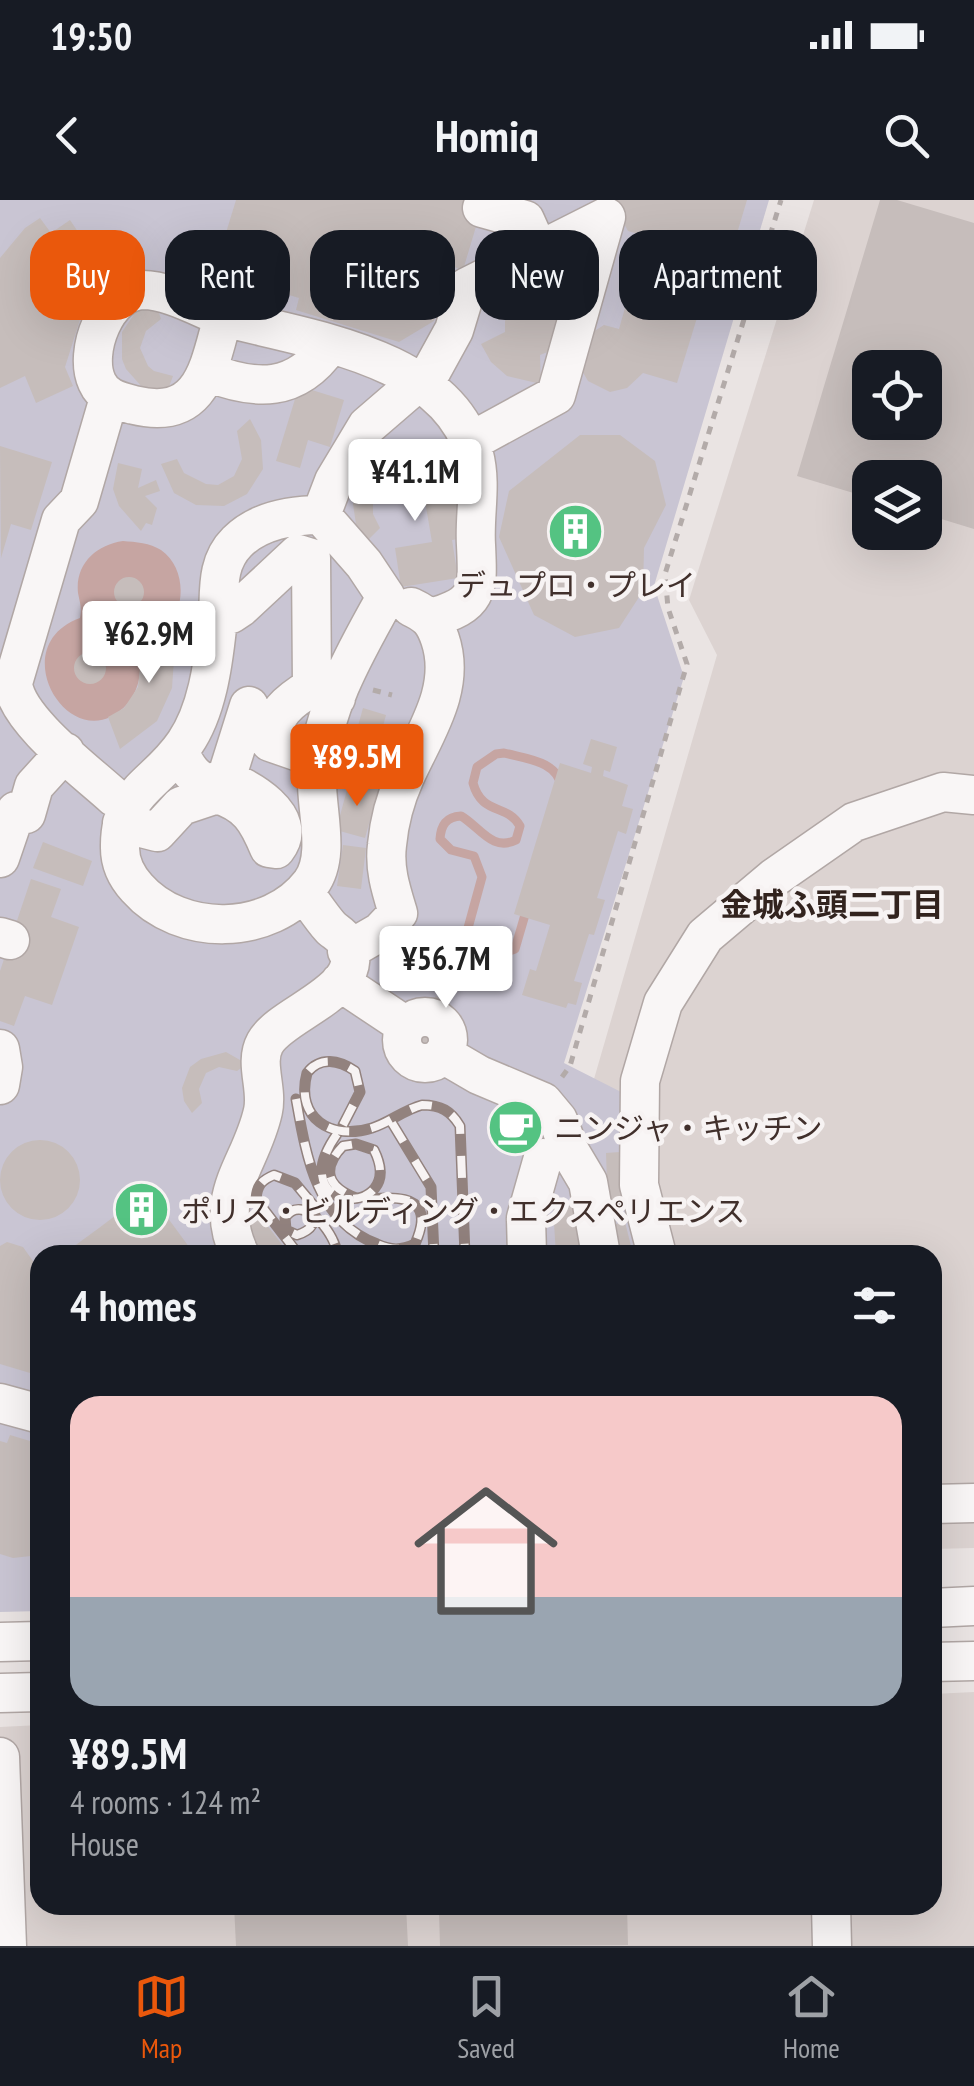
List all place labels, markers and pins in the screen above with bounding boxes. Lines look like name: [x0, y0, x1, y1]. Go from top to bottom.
pin: ¥41.1M: [334, 439, 496, 524]
building icon: デュプロ・プレイ: [546, 501, 606, 561]
place label: デュプロ・プレイ: [456, 565, 696, 604]
pin: ¥62.9M: [68, 601, 230, 686]
pin: ¥89.5M: [276, 724, 438, 809]
pin: ¥56.7M: [365, 926, 527, 1011]
cafe icon: ニンジャ・キッチン: [485, 1097, 545, 1157]
place label: ニンジャ・キッチン: [554, 1108, 823, 1147]
building icon: ポリス・ビルディング・エクスペリエンス: [112, 1180, 172, 1240]
place label: ポリス・ビルディング・エクスペリエンス: [181, 1191, 745, 1230]

